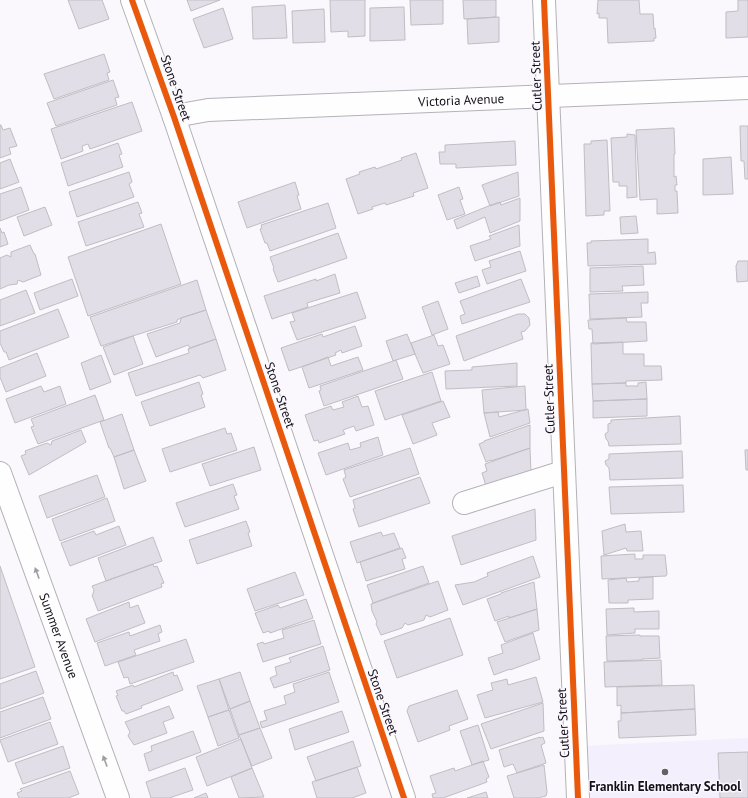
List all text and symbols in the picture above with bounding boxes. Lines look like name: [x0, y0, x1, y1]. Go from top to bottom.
street label: Cutler Street: [526, 40, 546, 111]
street label: Stone Street: [157, 53, 195, 124]
street label: Victoria Avenue: [417, 89, 504, 110]
street label: Stone Street: [261, 360, 299, 431]
street label: Cutler Street: [539, 363, 559, 434]
one-way arrow: [34, 567, 40, 579]
street label: Summer Avenue: [36, 591, 82, 681]
street label: Stone Street: [364, 667, 402, 738]
street label: Cutler Street: [553, 687, 573, 758]
one-way arrow: [101, 755, 107, 767]
marker: Franklin Elementary School: [660, 767, 670, 777]
place label: Franklin Elementary School: [589, 778, 741, 795]

